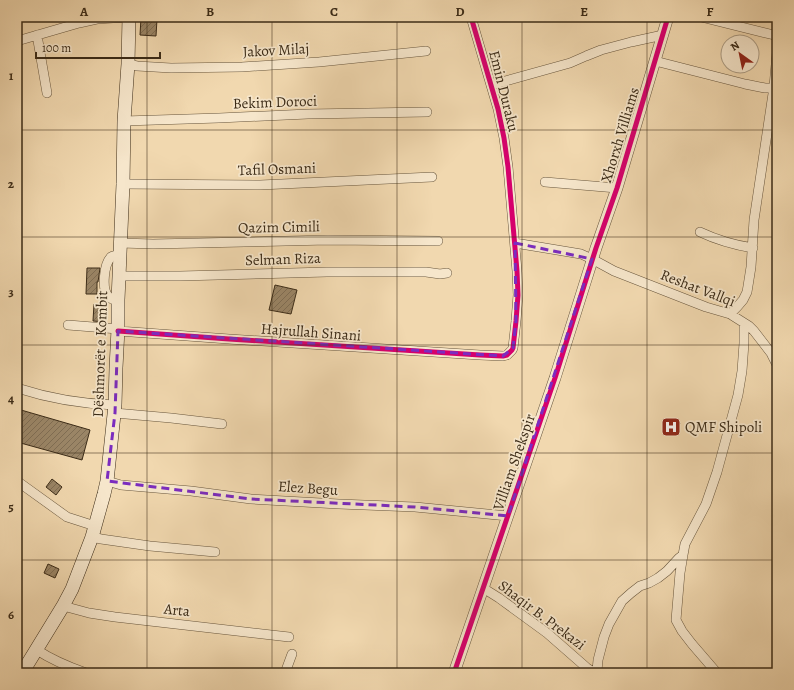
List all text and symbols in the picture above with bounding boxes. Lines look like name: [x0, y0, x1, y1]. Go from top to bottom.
text: A: [79, 3, 89, 20]
text: B: [206, 3, 214, 20]
text: C: [330, 3, 338, 20]
text: D: [455, 3, 465, 20]
text: E: [580, 3, 588, 20]
text: F: [707, 3, 714, 20]
scale bar: [36, 34, 160, 60]
north arrow: [720, 34, 760, 74]
street label: Jakov Milaj: [242, 38, 310, 62]
text: N: [727, 38, 742, 55]
text: 100 m: [42, 40, 71, 56]
street label: Emin Duraku: [484, 48, 524, 135]
text: 1: [9, 67, 14, 84]
street label: Xhorxh Villiams: [596, 85, 644, 185]
street label: Bekim Doroci: [233, 91, 317, 113]
street label: Tafil Osmani: [238, 158, 316, 180]
text: 2: [8, 175, 15, 192]
street label: Qazim Cimili: [238, 216, 320, 238]
street label: Selman Riza: [245, 248, 321, 270]
street label: Reshat Vallqi: [658, 265, 738, 311]
text: 3: [8, 283, 14, 300]
street label: Dëshmorët e Kombit: [88, 290, 112, 418]
street label: Hajrullah Sinani: [260, 319, 362, 345]
text: 4: [8, 390, 14, 407]
street label: Villiam Shekspir: [488, 411, 540, 514]
hospital icon: QMF Shipoli: [660, 416, 682, 438]
place label: QMF Shipoli: [685, 417, 762, 437]
street label: Elez Begu: [277, 476, 340, 500]
text: 5: [8, 498, 14, 515]
street label: Shaqir B. Prekazi: [494, 575, 590, 655]
street label: Arta: [162, 599, 191, 621]
text: 6: [8, 606, 14, 623]

